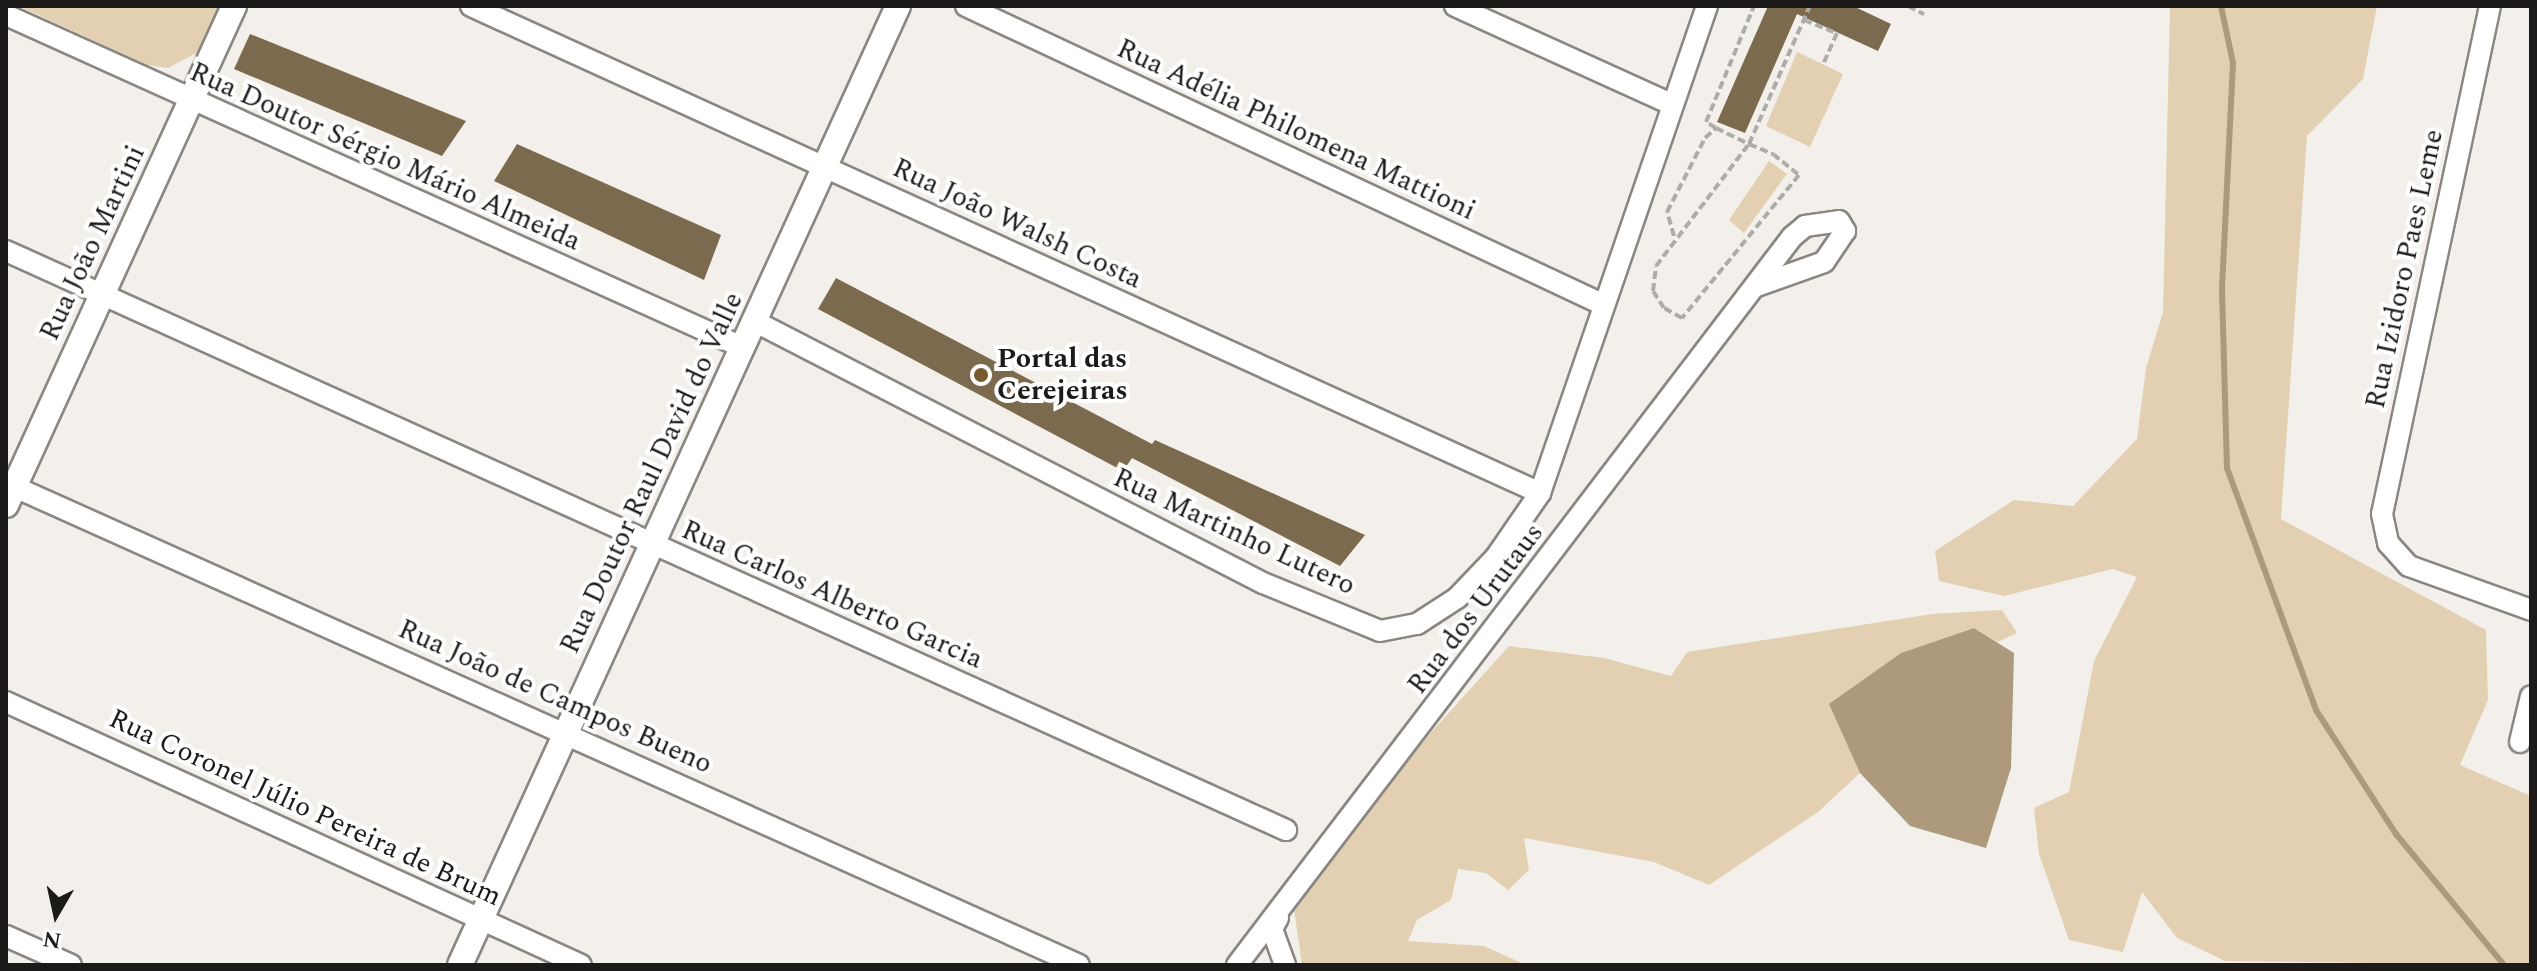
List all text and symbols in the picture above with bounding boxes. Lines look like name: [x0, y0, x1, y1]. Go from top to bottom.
street label: Rua Adélia Philomena Mattioni: [1111, 32, 1481, 228]
street label: Rua Doutor Sérgio Mário Almeida: [184, 55, 586, 259]
street label: Rua Izidoro Paes Leme: [2359, 126, 2451, 412]
street label: Rua João Martini: [33, 140, 153, 346]
street label: Rua João Walsh Costa: [887, 151, 1147, 297]
street label: Rua Doutor Raul David do Valle: [553, 287, 751, 659]
place label: Portal das Cerejeiras: [997, 342, 1128, 408]
marker: Portal das Cerejeiras: [972, 366, 990, 384]
street label: Rua Martinho Lutero: [1108, 461, 1360, 603]
street label: Rua Carlos Alberto Garcia: [676, 513, 988, 677]
street label: Rua dos Urutaus: [1401, 517, 1551, 701]
street label: Rua João de Campos Bueno: [393, 613, 717, 781]
street label: Rua Coronel Júlio Pereira de Brum: [103, 702, 507, 914]
north arrow: [16, 875, 96, 955]
text: N: [41, 921, 64, 957]

